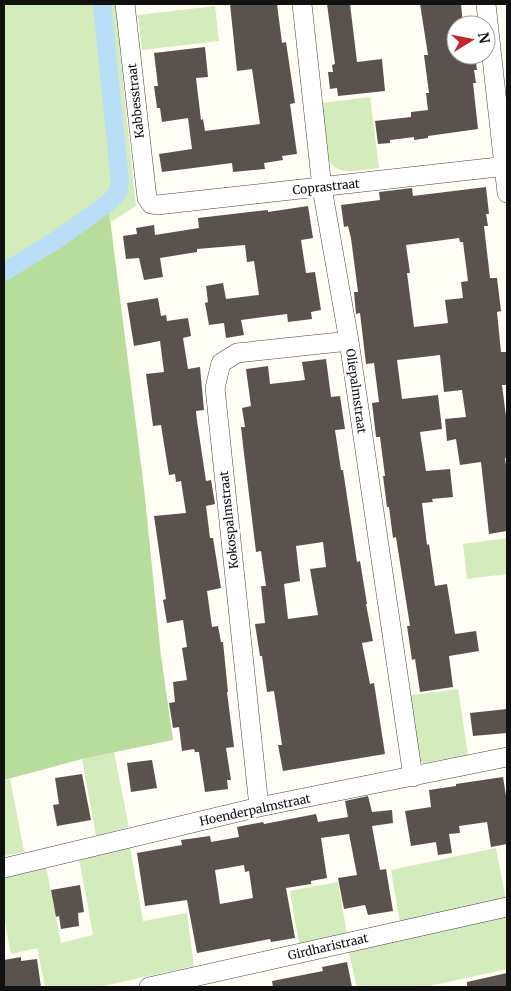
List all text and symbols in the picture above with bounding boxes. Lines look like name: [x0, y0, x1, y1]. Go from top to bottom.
north arrow: [446, 15, 496, 65]
text: N: [474, 31, 494, 45]
street label: Kabbesstraat: [124, 62, 147, 139]
street label: Coprastraat: [292, 175, 360, 197]
street label: Oliepalmstraat: [343, 348, 370, 435]
street label: Kokospalmstraat: [216, 470, 241, 570]
street label: Hoenderpalmstraat: [198, 790, 312, 829]
street label: Girdharistraat: [286, 930, 370, 963]

